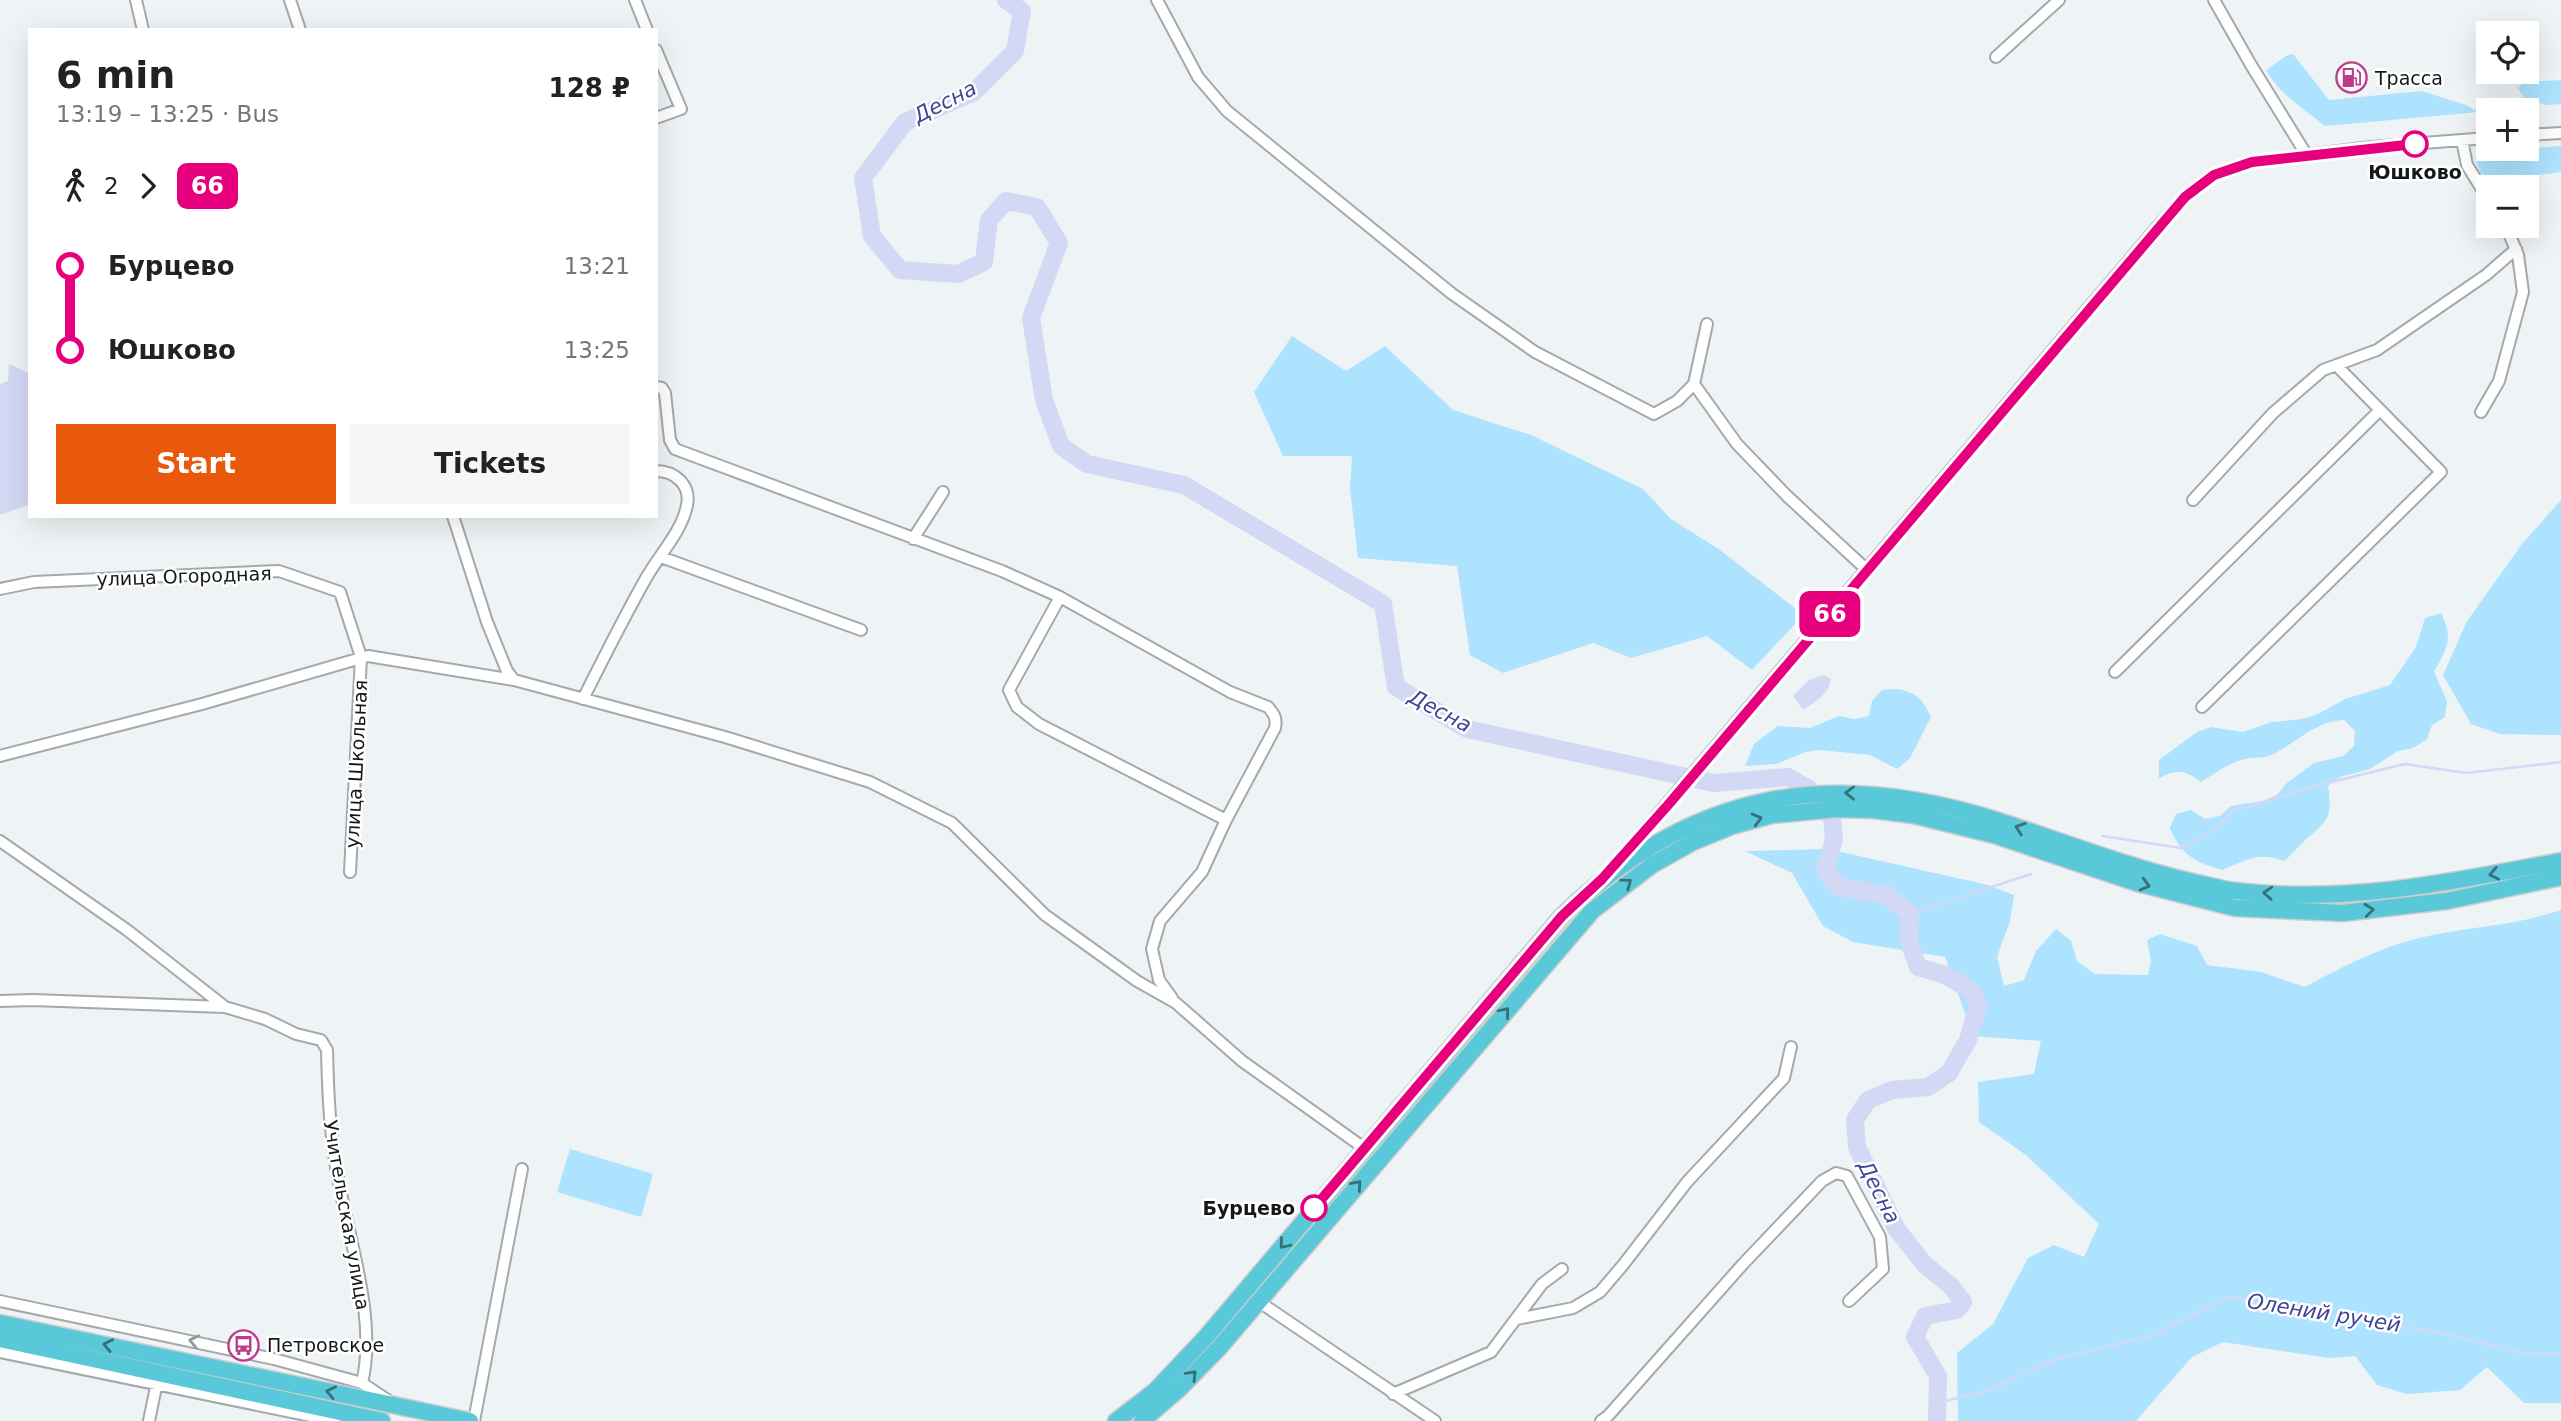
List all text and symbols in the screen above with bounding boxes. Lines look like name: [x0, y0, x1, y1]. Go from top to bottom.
map controls: [2476, 21, 2539, 238]
button: locate: [2476, 21, 2539, 84]
text: 6 min: [56, 53, 175, 97]
fuel station icon: Трасса: [2335, 61, 2369, 95]
place label: Трасса: [2374, 67, 2443, 89]
text: 128 ₽: [549, 73, 630, 103]
water label: Десна: [909, 76, 981, 128]
button: +: [2476, 98, 2539, 161]
text: 13:19 – 13:25 · Bus: [56, 101, 279, 127]
marker: Юшково: [2402, 131, 2428, 157]
place label: Юшково: [2368, 161, 2462, 183]
icon: walk: [56, 167, 94, 205]
icon: forward: [129, 167, 167, 205]
text: 66: [191, 172, 224, 200]
text: 2: [104, 173, 119, 199]
button: −: [2476, 175, 2539, 238]
text: Бурцево: [108, 251, 235, 281]
text: 13:21: [564, 253, 630, 279]
text: Юшково: [108, 335, 236, 365]
text: 13:25: [564, 337, 630, 363]
button: Start: [56, 424, 336, 504]
button: Tickets: [350, 424, 630, 504]
street label: улица Огородная: [96, 562, 272, 590]
line badge: 66: [1798, 591, 1862, 637]
text: 66: [1813, 600, 1847, 628]
street label: улица Школьная: [341, 679, 371, 849]
water label: Десна: [1404, 684, 1475, 737]
one-way arrow: [1844, 785, 1855, 801]
one-way arrow: [1751, 813, 1763, 827]
one-way arrow: [2014, 822, 2026, 836]
one-way arrow: [2488, 866, 2500, 881]
one-way arrow: [2139, 877, 2151, 891]
one-way arrow: [1620, 879, 1632, 891]
one-way arrow: [2262, 885, 2273, 900]
one-way arrow: [2363, 902, 2375, 917]
one-way arrow: [1497, 1007, 1509, 1020]
street label: Учительская улица: [319, 1118, 375, 1312]
water label: Десна: [1853, 1156, 1905, 1228]
one-way arrow: [1349, 1180, 1361, 1193]
marker: Бурцево: [1301, 1195, 1327, 1221]
place label: Бурцево: [1202, 1197, 1295, 1219]
one-way arrow: [1280, 1236, 1292, 1249]
water label: Олений ручей: [2245, 1289, 2403, 1337]
bus stop icon: Петровское: [227, 1328, 261, 1362]
place label: Петровское: [267, 1334, 384, 1356]
one-way arrow: [188, 1335, 200, 1349]
one-way arrow: [102, 1338, 114, 1353]
one-way arrow: [1184, 1370, 1197, 1383]
one-way arrow: [325, 1386, 337, 1400]

